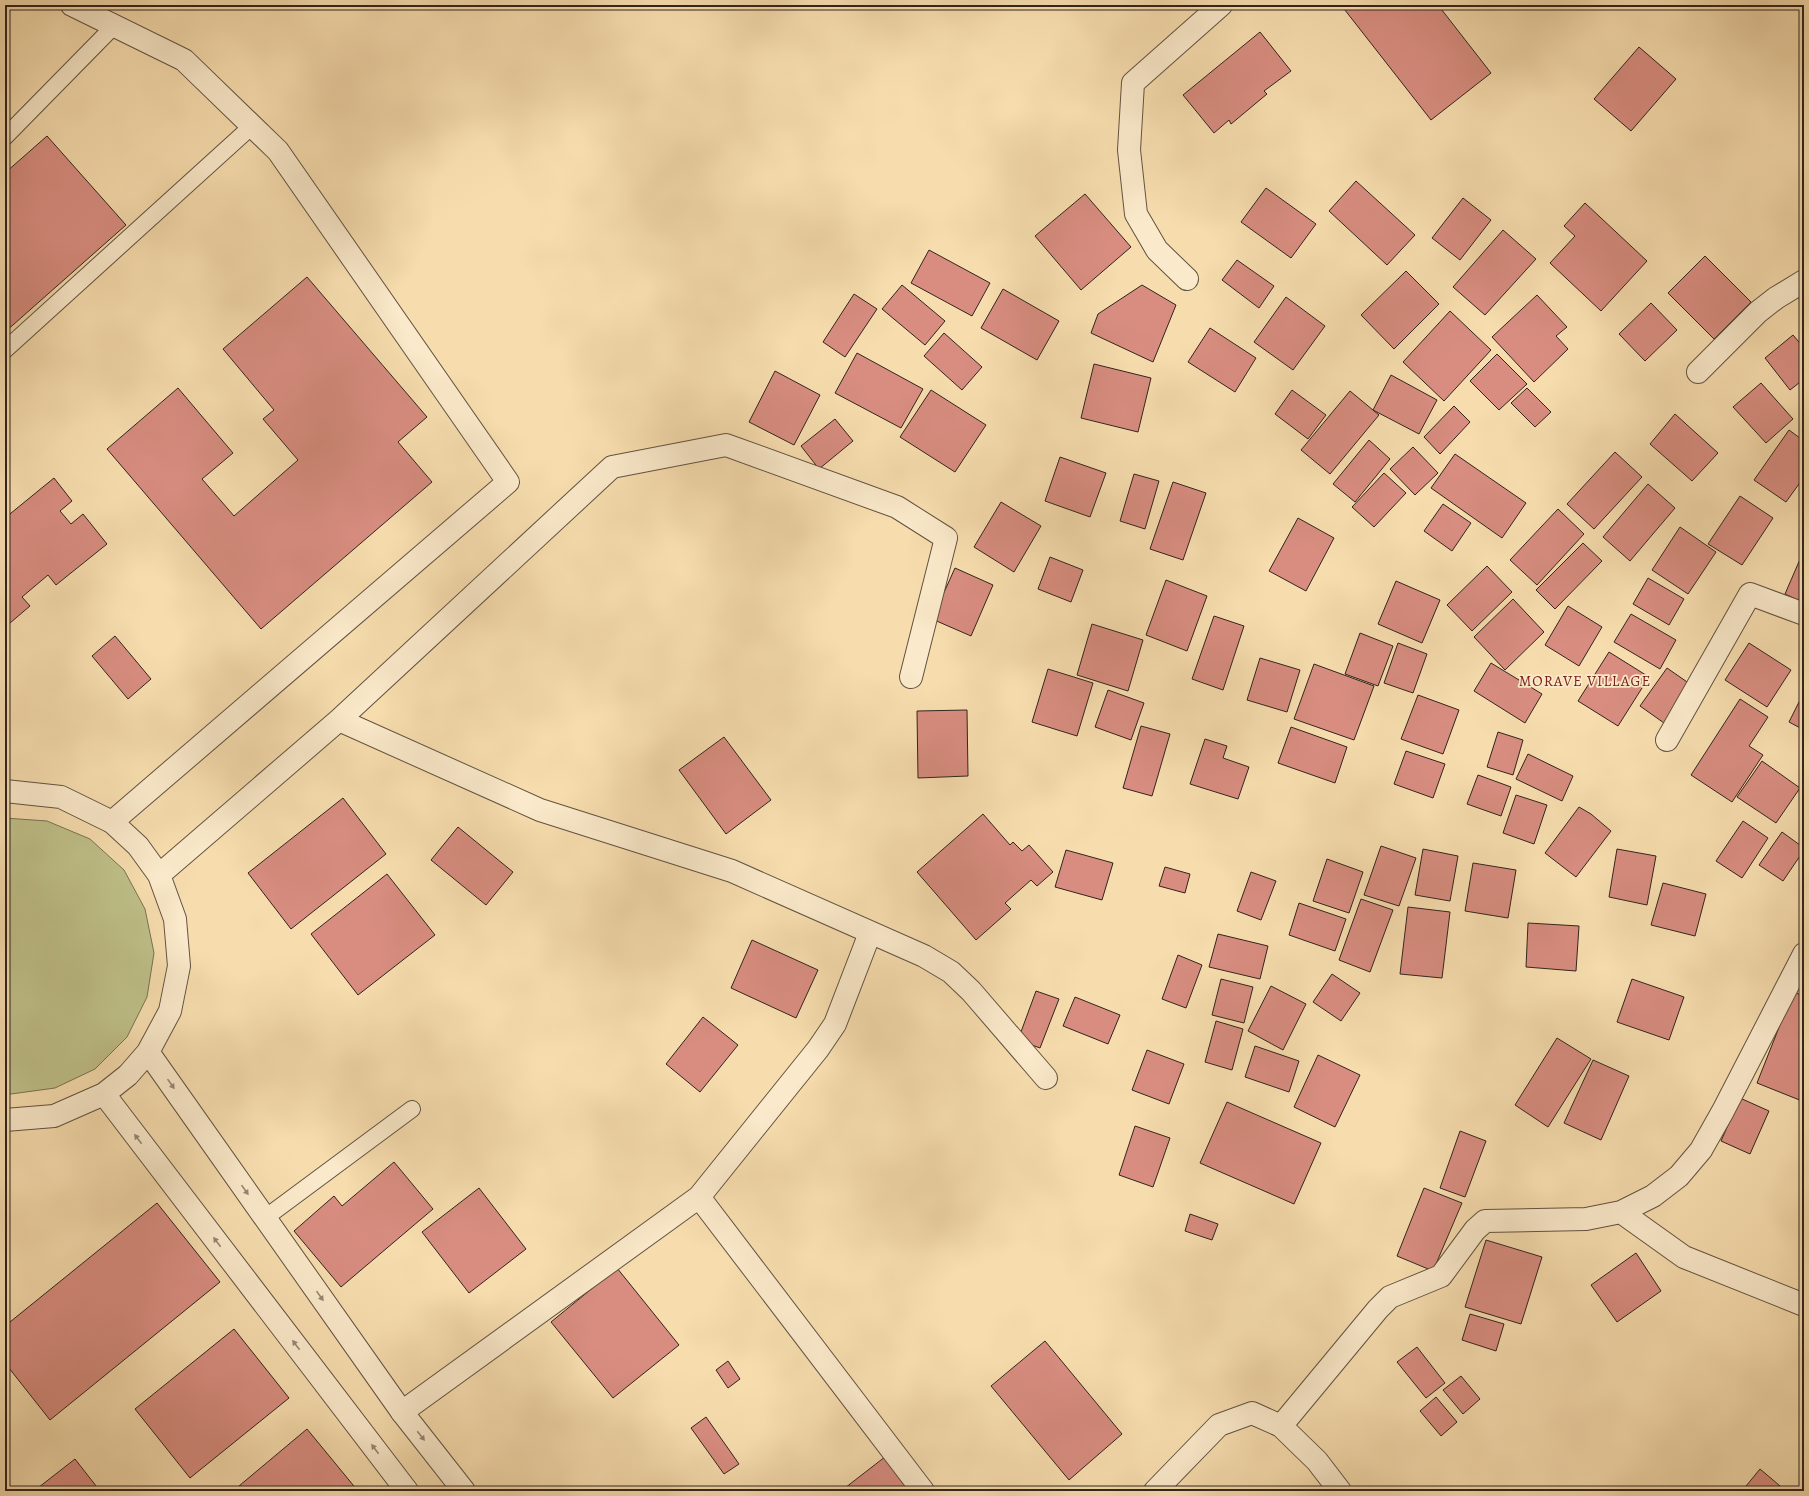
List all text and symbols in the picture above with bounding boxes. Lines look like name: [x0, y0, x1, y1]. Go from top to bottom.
district label: MORAVE VILLAGE: [1519, 671, 1651, 691]
one-way arrow: [166, 1078, 175, 1089]
one-way arrow: [134, 1133, 143, 1144]
one-way arrow: [241, 1185, 249, 1195]
one-way arrow: [213, 1237, 222, 1248]
one-way arrow: [316, 1291, 324, 1301]
one-way arrow: [292, 1340, 300, 1351]
one-way arrow: [416, 1430, 425, 1441]
one-way arrow: [371, 1443, 379, 1454]

